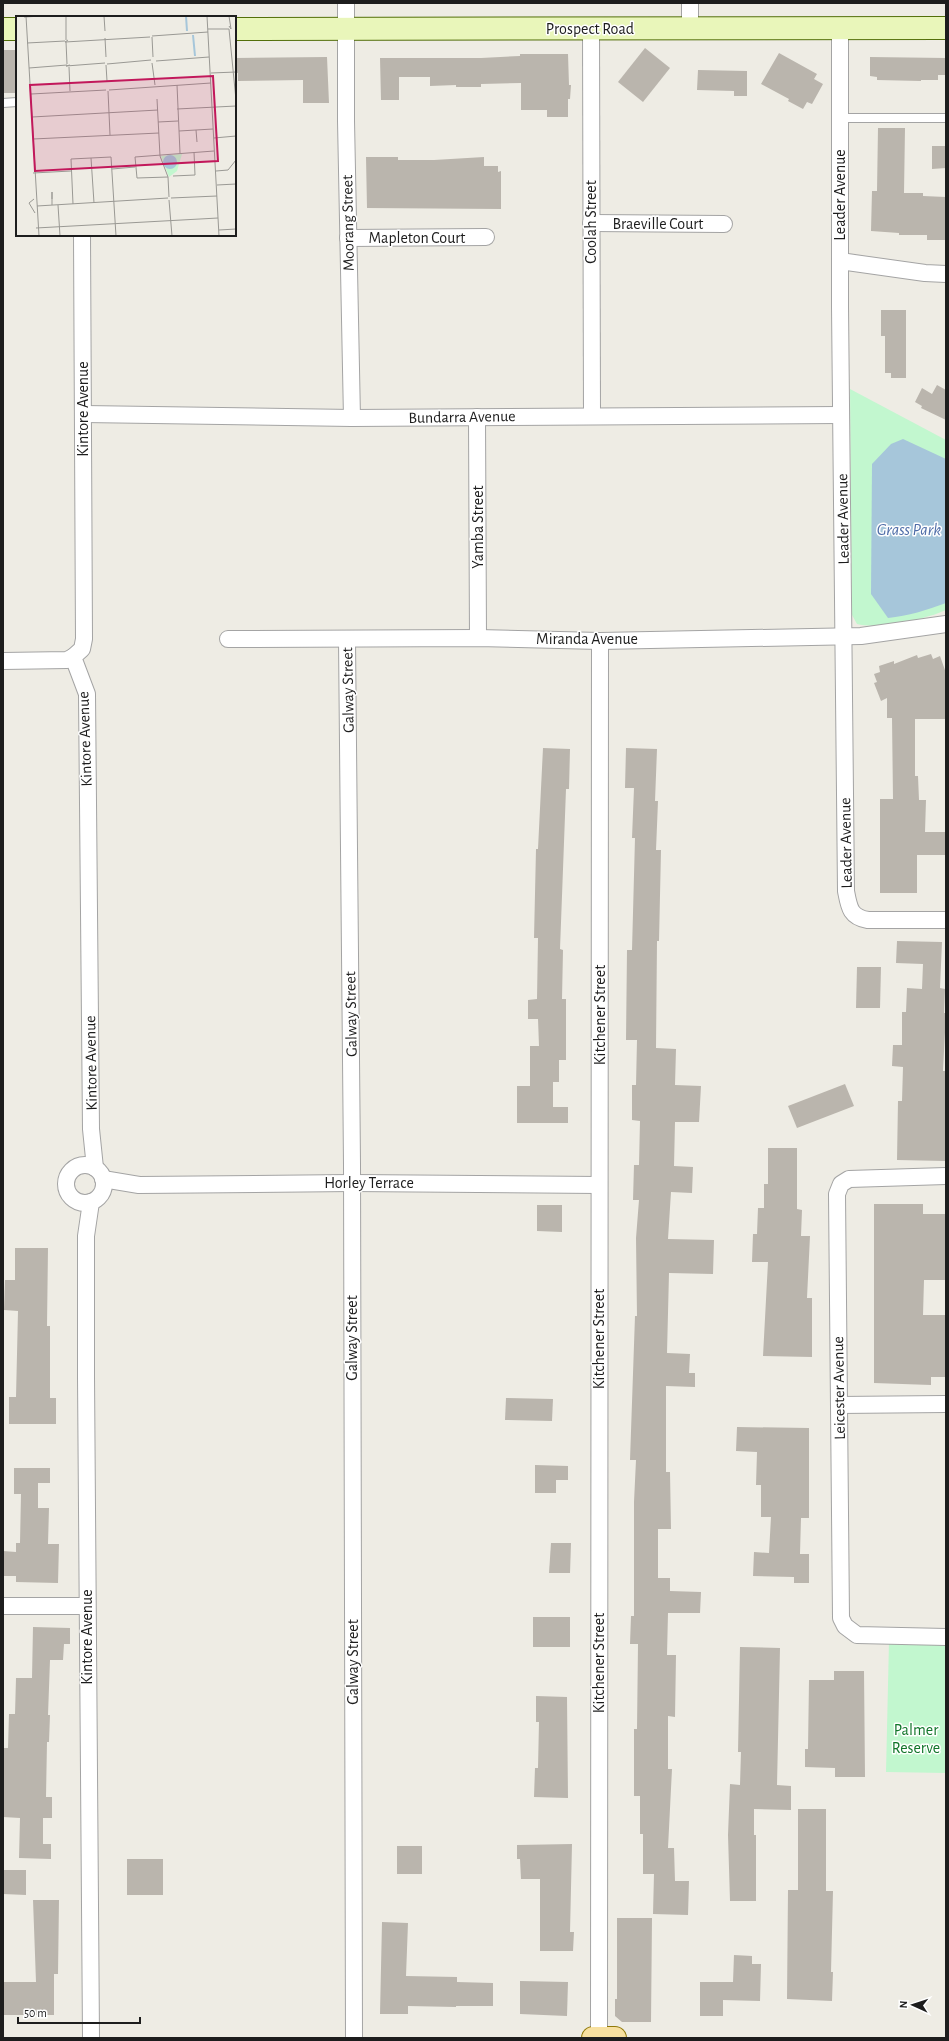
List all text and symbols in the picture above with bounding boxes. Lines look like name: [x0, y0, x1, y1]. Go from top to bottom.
inset map: [16, 16, 236, 236]
street label: Prospect Road: [546, 21, 634, 37]
street label: Leader Avenue: [832, 149, 848, 241]
street label: Moorang Street: [339, 175, 357, 271]
street label: Coolah Street: [583, 180, 599, 264]
street label: Braeville Court: [613, 216, 703, 232]
street label: Mapleton Court: [369, 230, 465, 246]
street label: Kintore Avenue: [75, 361, 91, 457]
street label: Bundarra Avenue: [408, 408, 516, 426]
street label: Leader Avenue: [834, 473, 852, 565]
street label: Yamba Street: [470, 485, 486, 569]
water label: Grass Park: [877, 521, 941, 538]
street label: Miranda Avenue: [536, 631, 638, 647]
street label: Galway Street: [339, 647, 358, 733]
street label: Kintore Avenue: [75, 691, 95, 787]
street label: Leader Avenue: [837, 797, 855, 889]
street label: Kitchener Street: [592, 965, 608, 1065]
street label: Galway Street: [342, 971, 361, 1057]
street label: Kintore Avenue: [82, 1015, 100, 1111]
street label: Horley Terrace: [324, 1175, 414, 1192]
street label: Kitchener Street: [591, 1289, 607, 1389]
street label: Galway Street: [344, 1295, 361, 1381]
street label: Leicester Avenue: [830, 1336, 848, 1440]
street label: Kintore Avenue: [79, 1589, 95, 1685]
street label: Kitchener Street: [591, 1613, 607, 1713]
street label: Galway Street: [345, 1619, 362, 1705]
park label: Palmer Reserve: [892, 1722, 940, 1756]
north arrow: [893, 1985, 933, 2025]
scale bar: [18, 1999, 140, 2025]
text: N: [898, 2000, 909, 2009]
text: 50 m: [24, 2007, 47, 2019]

